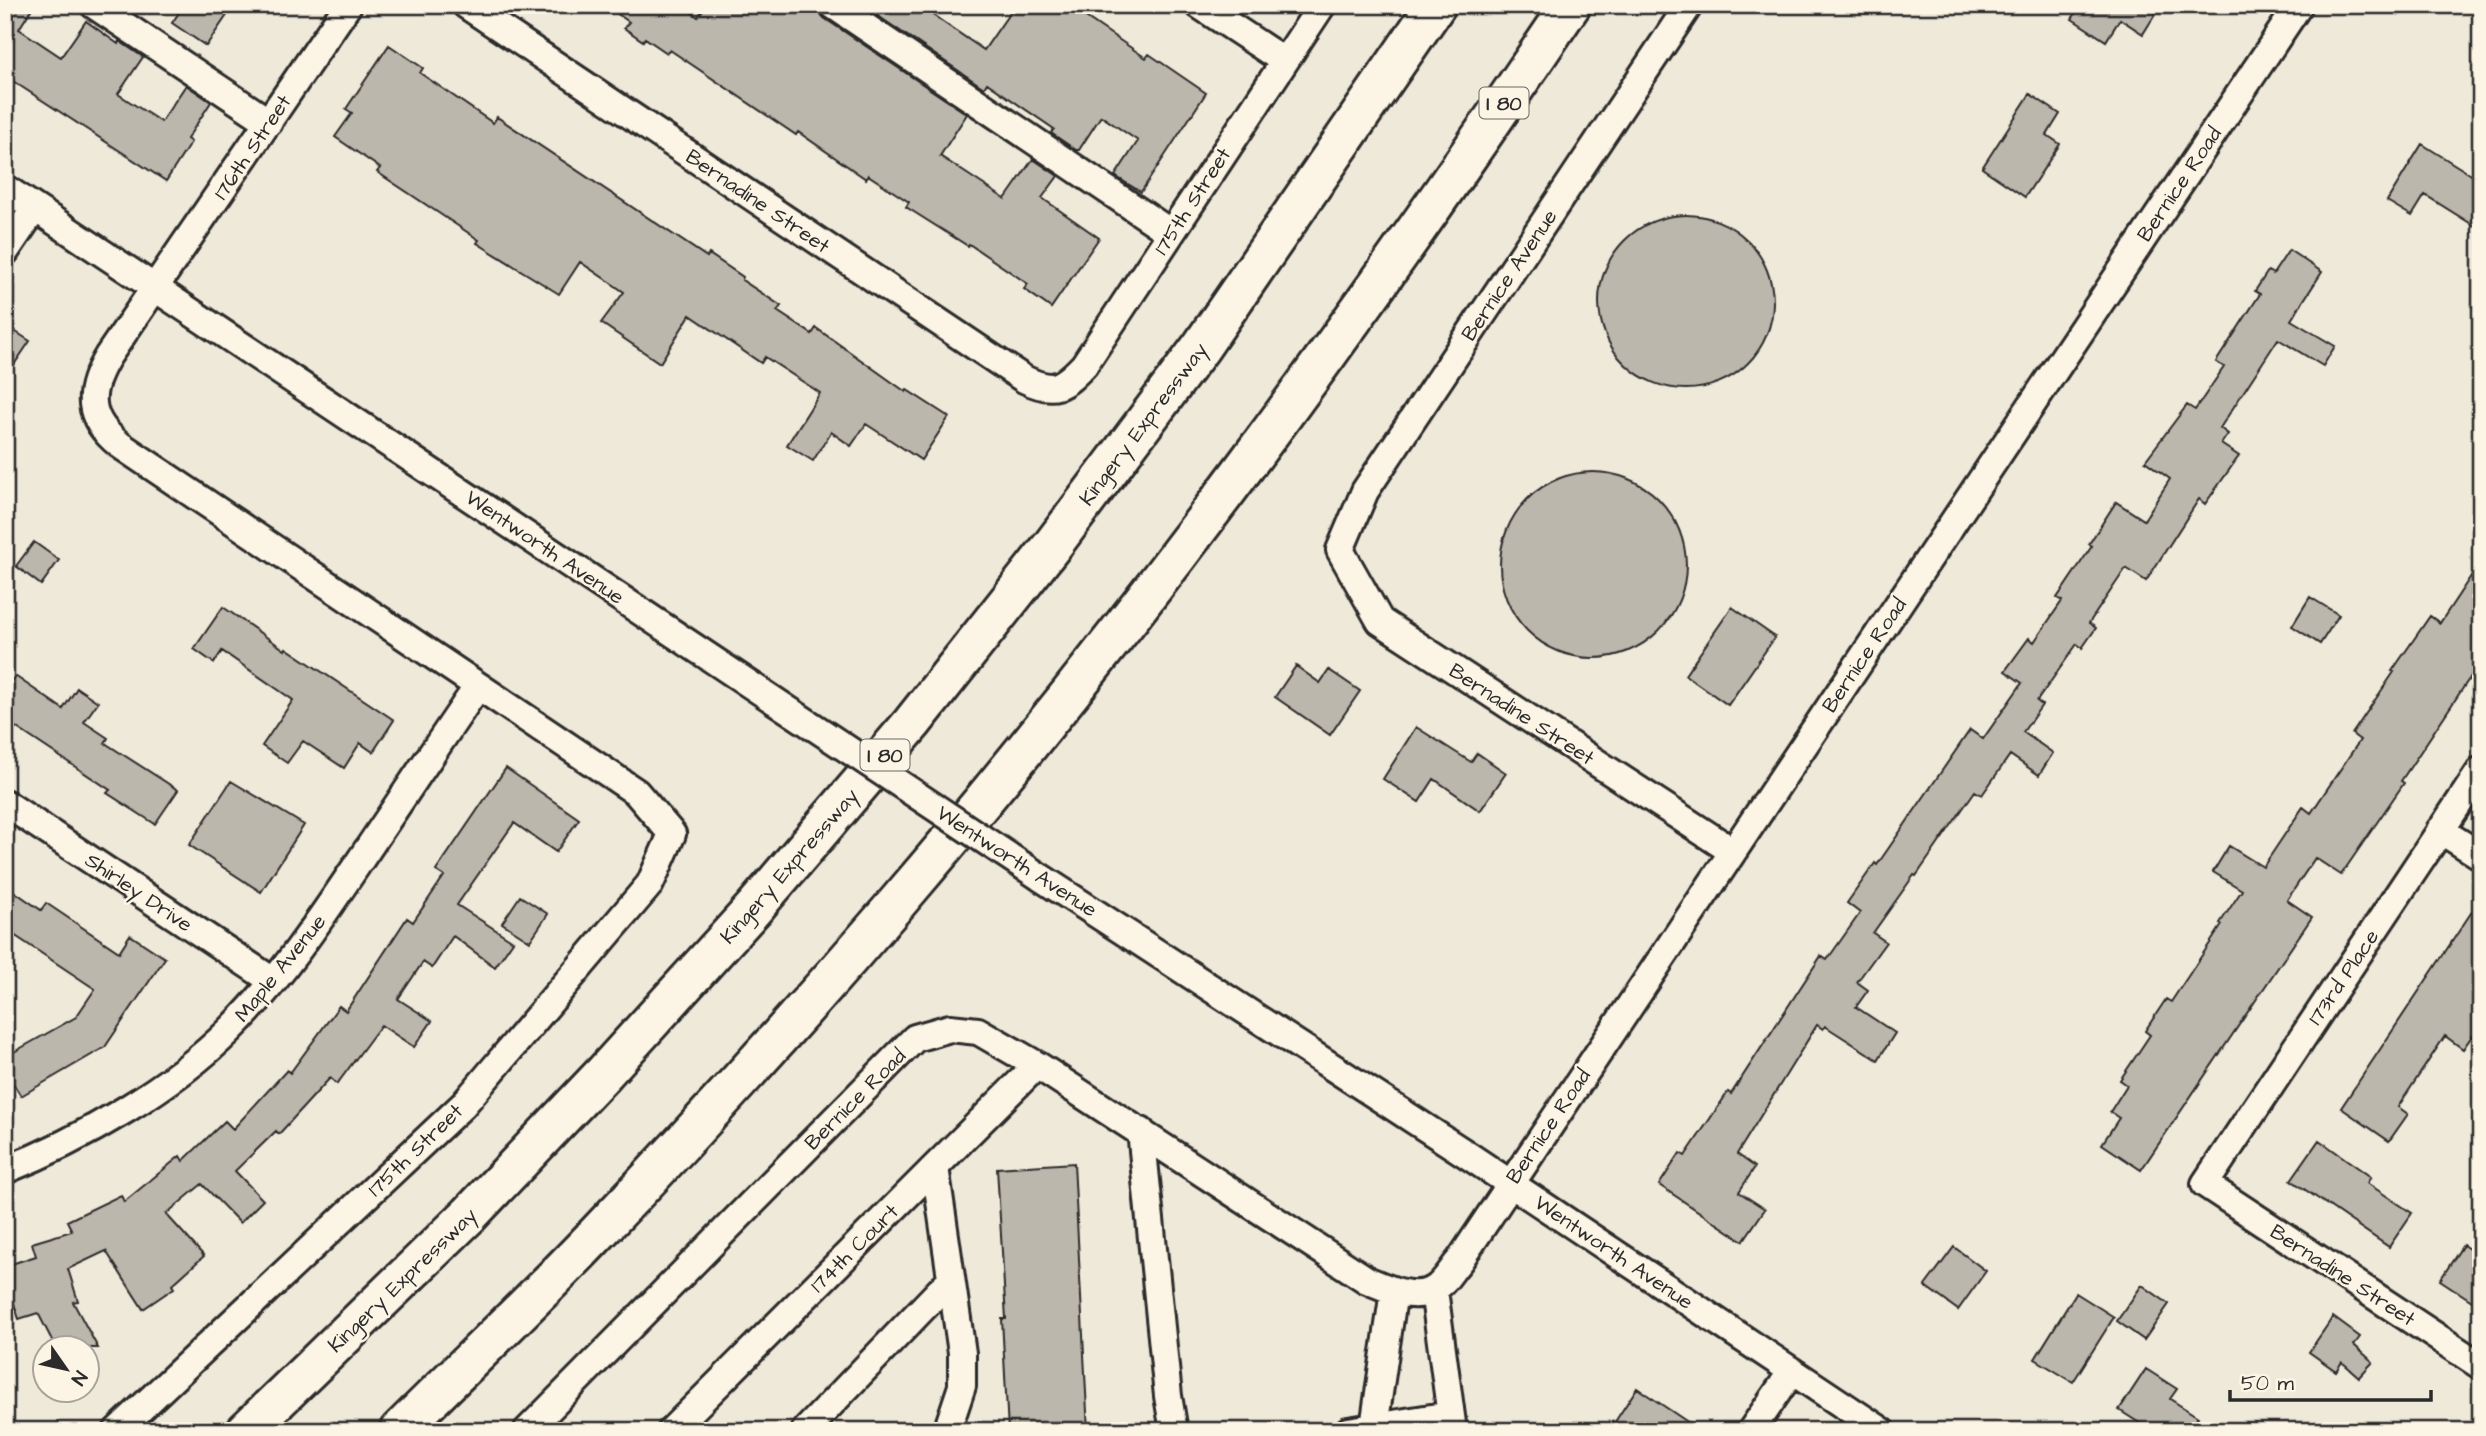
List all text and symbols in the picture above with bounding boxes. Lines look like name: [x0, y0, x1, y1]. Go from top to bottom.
road number: I 80: [1480, 88, 1528, 118]
street label: 176th Street: [207, 89, 299, 205]
street label: Bernice Road: [2130, 121, 2229, 247]
street label: Bernadine Street: [680, 142, 836, 261]
street label: 175th Street: [1147, 142, 1238, 261]
street label: Bernice Avenue: [1455, 204, 1564, 347]
street label: Kingery Expressway: [1072, 336, 1216, 513]
street label: Wentworth Avenue: [460, 483, 630, 611]
street label: Bernice Road: [1815, 592, 1914, 718]
street label: Bernadine Street: [1443, 656, 1601, 773]
road number: I 80: [860, 740, 910, 770]
street label: Kingery Expressway: [714, 782, 867, 952]
street label: Wentworth Avenue: [931, 799, 1103, 924]
street label: Shirley Drive: [78, 846, 198, 941]
street label: Maple Avenue: [228, 908, 334, 1029]
street label: 173rd Place: [2301, 924, 2386, 1031]
street label: Bernice Road: [798, 1042, 913, 1157]
street label: Bernice Road: [1499, 1063, 1598, 1189]
street label: 175th Street: [361, 1097, 470, 1203]
street label: Wentworth Avenue: [1529, 1188, 1699, 1316]
street label: 174th Court: [804, 1197, 905, 1299]
street label: Kingery Expressway: [321, 1201, 485, 1361]
street label: Bernadine Street: [2264, 1217, 2422, 1334]
north arrow: [32, 1334, 102, 1404]
scale bar: [2230, 1359, 2432, 1403]
text: N: [64, 1365, 93, 1390]
text: 50 m: [2241, 1369, 2295, 1398]

